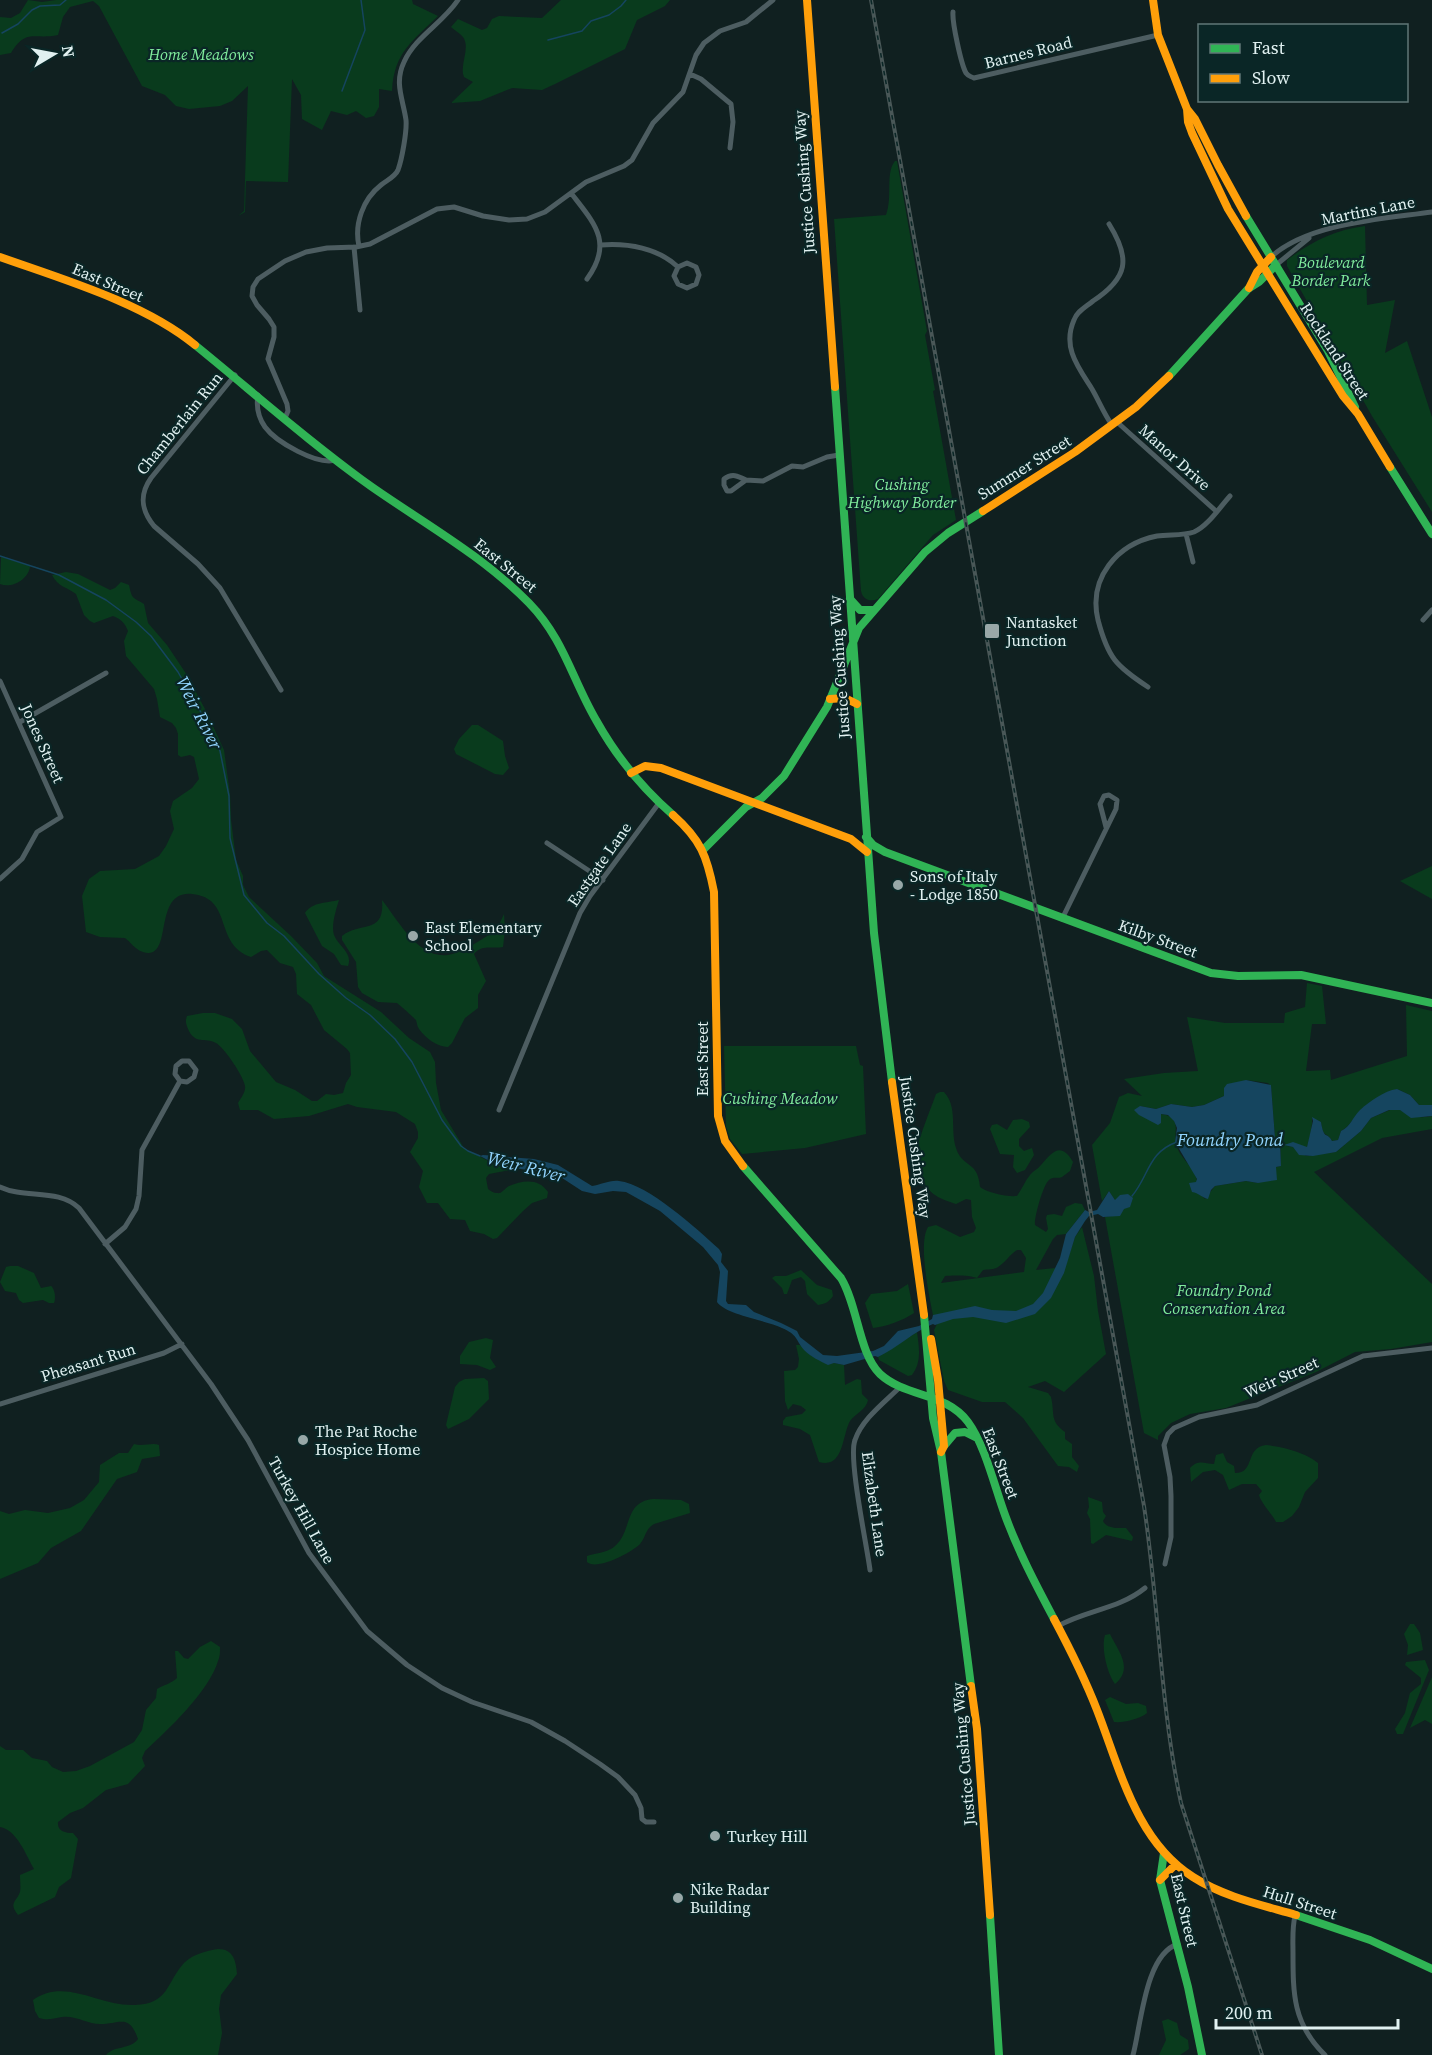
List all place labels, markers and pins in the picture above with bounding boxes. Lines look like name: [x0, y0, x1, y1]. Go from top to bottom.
place label: Nantasket Junction: [1005, 611, 1078, 651]
marker: Nantasket Junction: [983, 622, 1001, 640]
place label: Sons of Italy - Lodge 1850: [910, 865, 998, 905]
marker: Sons of Italy - Lodge 1850: [891, 878, 905, 892]
place label: East Elementary School: [425, 916, 543, 956]
marker: East Elementary School: [406, 929, 420, 943]
place label: The Pat Roche Hospice Home: [315, 1420, 420, 1460]
marker: The Pat Roche Hospice Home: [296, 1433, 310, 1447]
place label: Turkey Hill: [727, 1825, 808, 1847]
marker: Turkey Hill: [708, 1829, 722, 1843]
place label: Nike Radar Building: [690, 1878, 769, 1918]
marker: Nike Radar Building: [671, 1891, 685, 1905]

